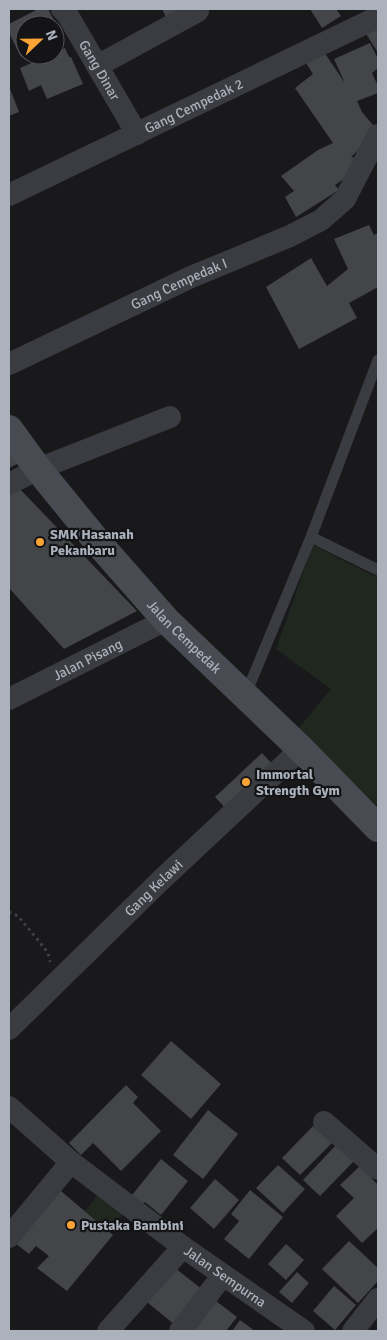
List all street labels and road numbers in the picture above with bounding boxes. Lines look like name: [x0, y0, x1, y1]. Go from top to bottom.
street label: Gang Dinar: [75, 37, 124, 104]
street label: Gang Cempedak 2: [142, 75, 246, 137]
street label: Gang Cempedak I: [128, 254, 230, 313]
street label: Jalan Cempedak: [144, 596, 225, 677]
street label: Jalan Pisang: [50, 635, 125, 684]
street label: Gang Kelawi: [121, 856, 186, 920]
street label: Jalan Sempurna: [181, 1242, 270, 1311]

